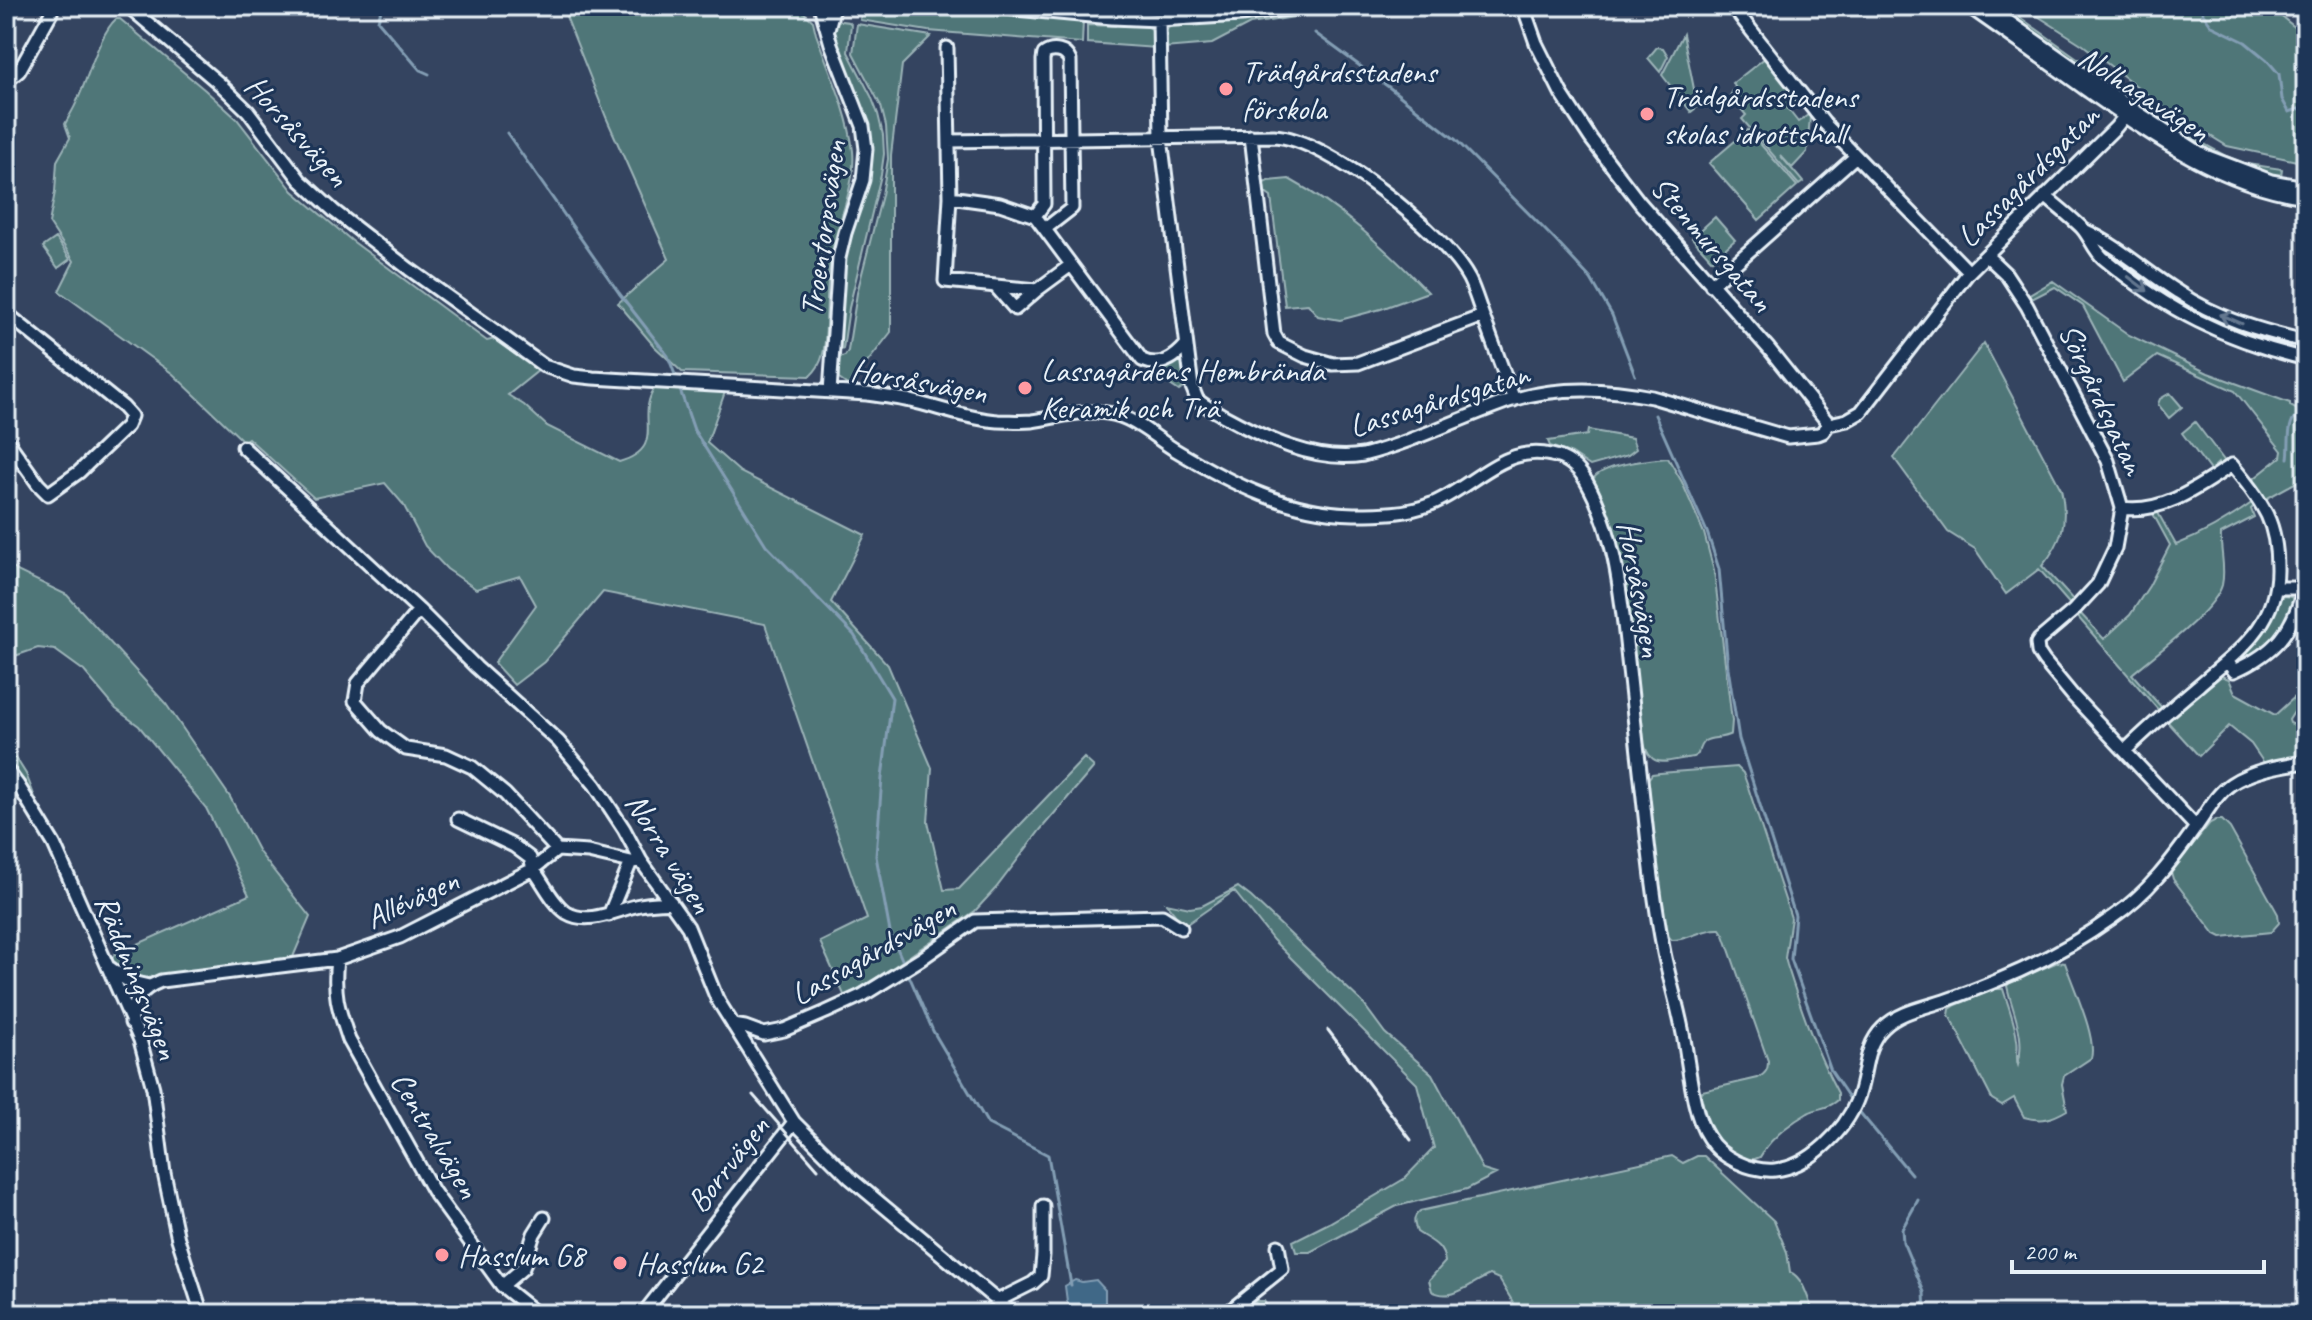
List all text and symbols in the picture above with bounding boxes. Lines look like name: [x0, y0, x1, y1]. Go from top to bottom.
street label: Nolhagavägen: [2071, 36, 2218, 152]
place label: Trädgårdsstadens förskola: [1242, 51, 1438, 129]
street label: Horsåsvägen: [236, 66, 359, 196]
place label: Trädgårdsstadens skolas idrottshall: [1663, 76, 1859, 154]
marker: Trädgårdsstadens förskola: [1217, 80, 1235, 98]
street label: Lassagårdsgatan: [1948, 95, 2109, 256]
marker: Trädgårdsstadens skolas idrottshall: [1638, 105, 1656, 123]
street label: Troentorpsvägen: [790, 137, 856, 318]
street label: Stenmursgatan: [1642, 167, 1783, 321]
one-way arrow: [2127, 276, 2148, 293]
one-way arrow: [2219, 311, 2244, 326]
street label: Sörgårdsgatan: [2049, 317, 2155, 482]
street label: Horsåsvägen: [848, 349, 991, 413]
place label: Lassagårdens Hembrända Keramik och Trä: [1041, 350, 1327, 428]
street label: Lassagårdsgatan: [1344, 353, 1535, 447]
marker: Lassagårdens Hembrända Keramik och Trä: [1016, 379, 1034, 397]
street label: Horsåsvägen: [1608, 518, 1672, 661]
street label: Norra vägen: [616, 785, 722, 922]
street label: Allévägen: [359, 859, 466, 938]
street label: Lassagårdsvägen: [783, 887, 963, 1015]
street label: Räddningsvägen: [85, 889, 189, 1066]
street label: Centralvägen: [381, 1064, 489, 1206]
street label: Borrvägen: [677, 1107, 779, 1221]
scale bar: [2012, 1224, 2264, 1274]
place label: Hasslum G8: [458, 1235, 587, 1276]
text: 200 m: [2024, 1237, 2078, 1267]
place label: Hasslum G2: [636, 1243, 765, 1284]
marker: Hasslum G8: [433, 1246, 451, 1264]
marker: Hasslum G2: [611, 1254, 629, 1272]

